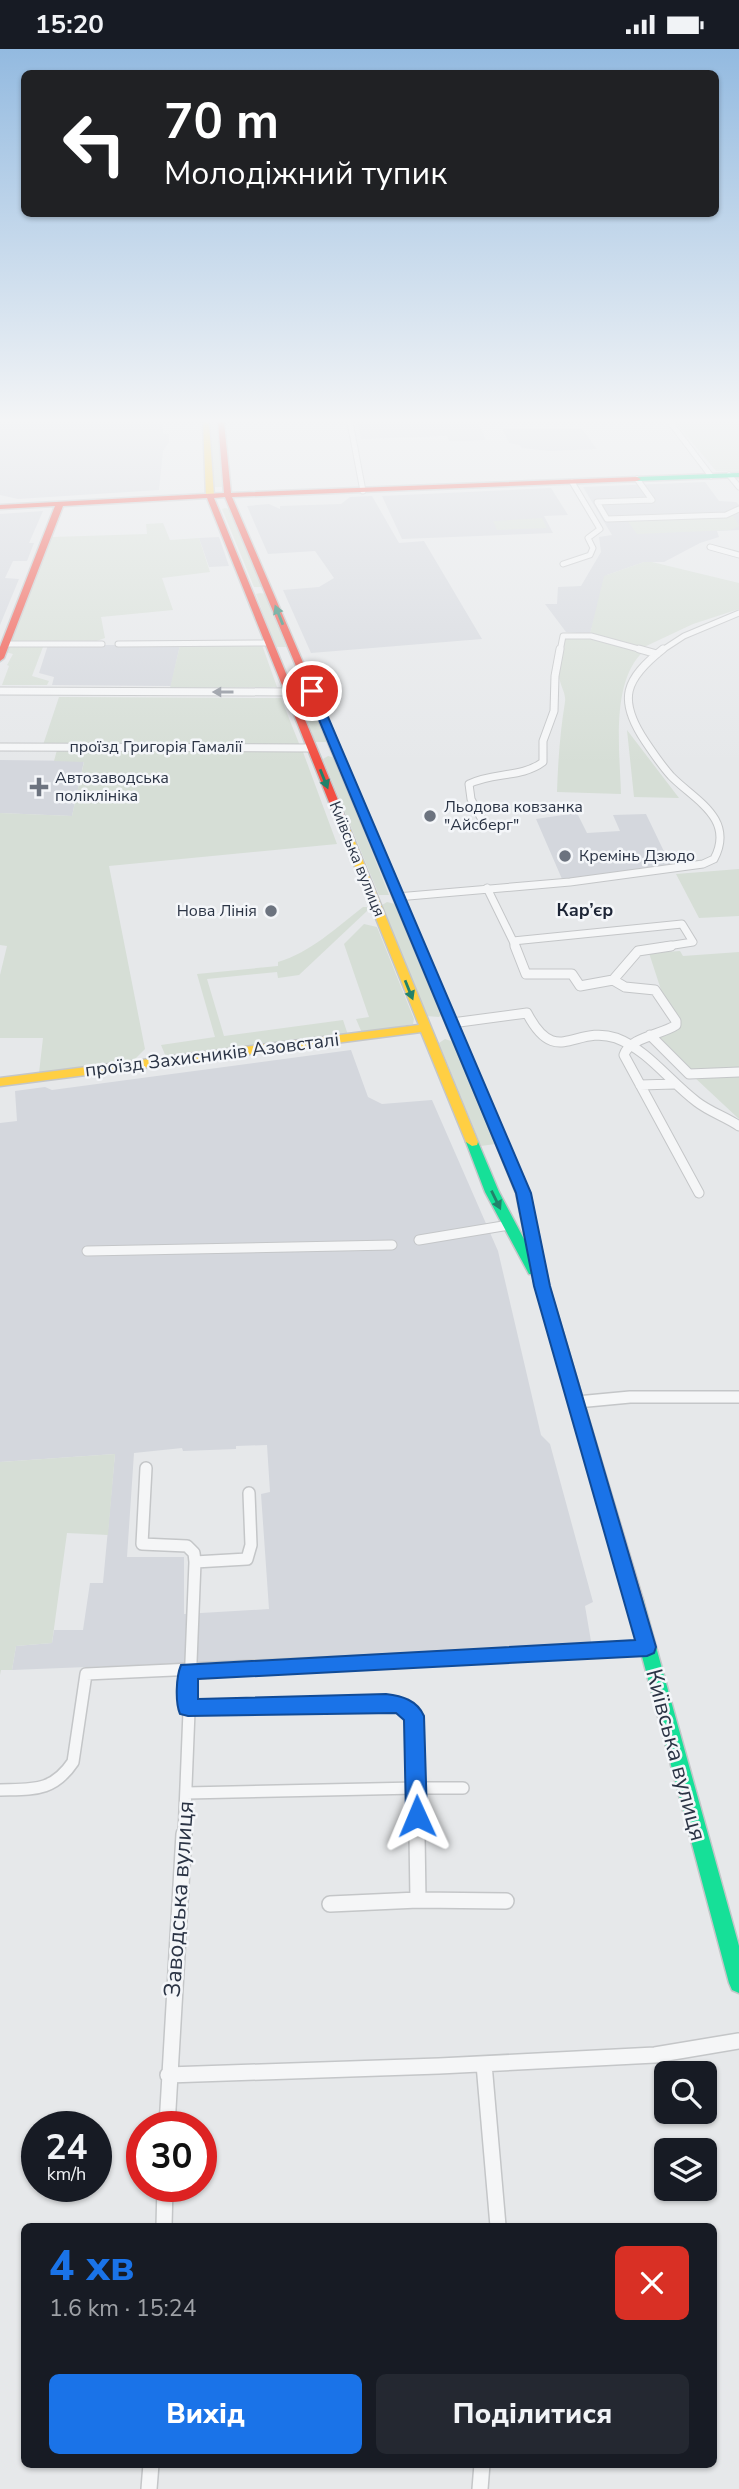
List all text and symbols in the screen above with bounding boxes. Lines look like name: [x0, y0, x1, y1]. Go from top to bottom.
text: 15:20: [35, 7, 104, 42]
text: 70 m: [164, 88, 279, 155]
icon: left: [49, 98, 140, 189]
text: Молодіжний тупик: [164, 152, 447, 195]
one-way arrow: [274, 605, 285, 626]
pin: [282, 661, 342, 721]
icon: arrive: [293, 672, 331, 710]
one-way arrow: [211, 686, 233, 698]
street label: проїзд Григорія Гамалії: [69, 736, 244, 758]
place label: Автозаводська поліклініка: [55, 767, 169, 807]
one-way arrow: [319, 769, 330, 790]
marker: Автозаводська поліклініка: [29, 777, 49, 797]
place label: Льодова ковзанка "Айсберг": [444, 796, 583, 836]
street label: Київська вулиця: [324, 798, 390, 920]
marker: Льодова ковзанка "Айсберг": [422, 808, 438, 824]
place label: Кремінь Дзюдо: [579, 845, 695, 867]
marker: Кремінь Дзюдо: [557, 848, 573, 864]
district label: Кар’єр: [557, 898, 613, 922]
place label: Нова Лінія: [177, 900, 257, 922]
marker: Нова Лінія: [263, 903, 279, 919]
one-way arrow: [404, 980, 415, 1001]
street label: проїзд Захисників Азовсталі: [83, 1027, 341, 1083]
one-way arrow: [491, 1190, 502, 1210]
street label: Київська вулиця: [638, 1666, 714, 1844]
position arrow: [380, 1779, 454, 1853]
street label: Заводська вулиця: [157, 1800, 201, 1998]
map controls: [654, 2061, 717, 2201]
button: search: [654, 2061, 717, 2124]
speed limit sign: 30: [126, 2111, 217, 2202]
text: 24: [45, 2124, 88, 2171]
button: layers: [654, 2138, 717, 2201]
text: km/h: [47, 2162, 86, 2186]
text: 4 хв: [49, 2238, 134, 2295]
button: close: [615, 2246, 689, 2320]
text: 1.6 km · 15:24: [49, 2293, 196, 2324]
button: Вихід: [49, 2374, 362, 2454]
button: Поділитися: [376, 2374, 689, 2454]

